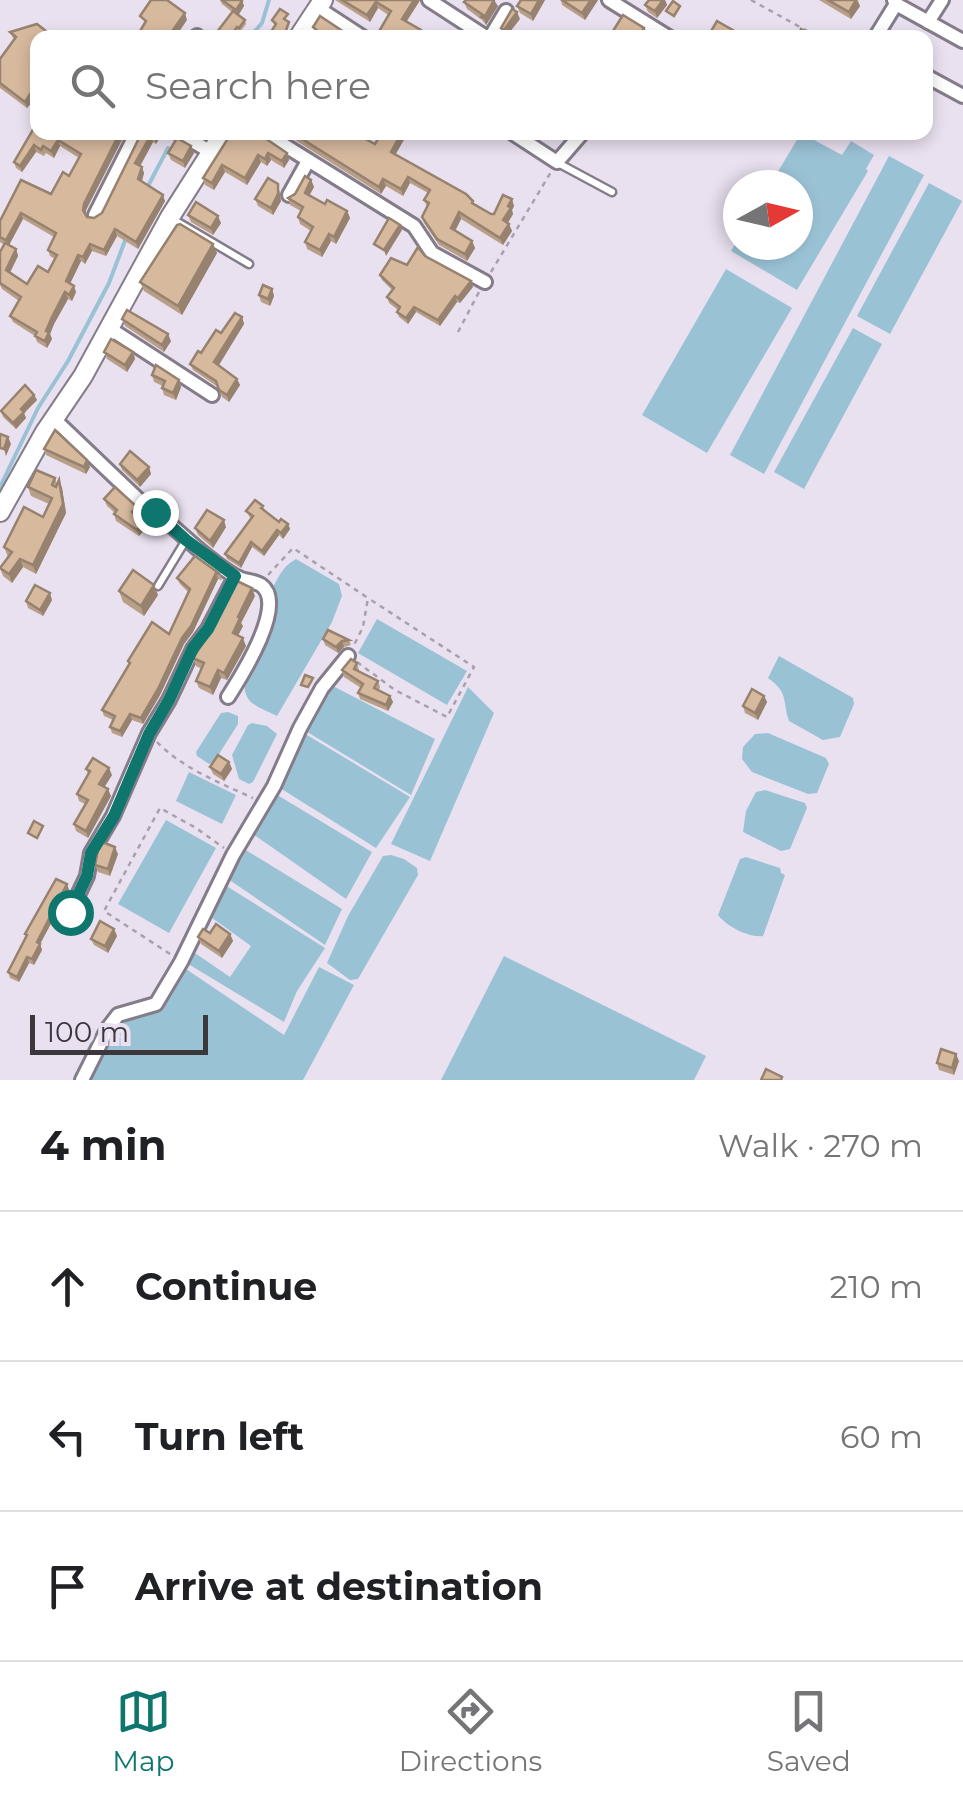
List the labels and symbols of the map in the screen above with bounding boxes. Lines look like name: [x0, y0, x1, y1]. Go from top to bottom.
north arrow: [723, 170, 813, 260]
route end: [133, 490, 179, 536]
route start: [48, 890, 94, 936]
scale bar: [30, 1010, 208, 1054]

